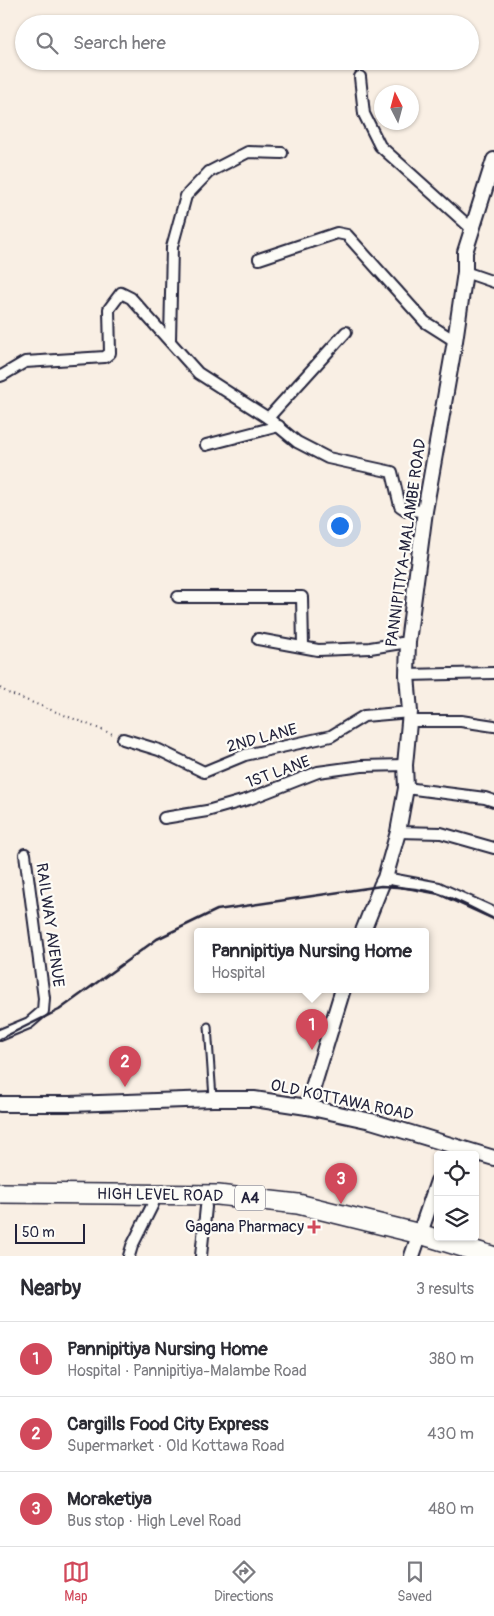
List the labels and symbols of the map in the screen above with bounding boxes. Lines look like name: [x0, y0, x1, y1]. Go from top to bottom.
north arrow: [374, 85, 419, 130]
street label: PANNIPITIYA-MALAMBE ROAD: [381, 437, 431, 649]
your location: [327, 513, 353, 539]
street label: 2ND LANE: [225, 719, 299, 757]
street label: 1ST LANE: [243, 751, 313, 793]
street label: RAILWAY AVENUE: [31, 862, 69, 988]
pin: 1: [296, 1009, 328, 1050]
pin: 2: [109, 1046, 141, 1087]
street label: OLD KOTTAWA ROAD: [269, 1075, 415, 1125]
pin: 3: [325, 1163, 357, 1204]
street label: HIGH LEVEL ROAD: [97, 1184, 223, 1206]
road number: A4: [235, 1186, 265, 1210]
place label: Gagana Pharmacy: [185, 1217, 304, 1237]
scale bar: [15, 1221, 85, 1244]
marker: Gagana Pharmacy: [308, 1221, 320, 1233]

